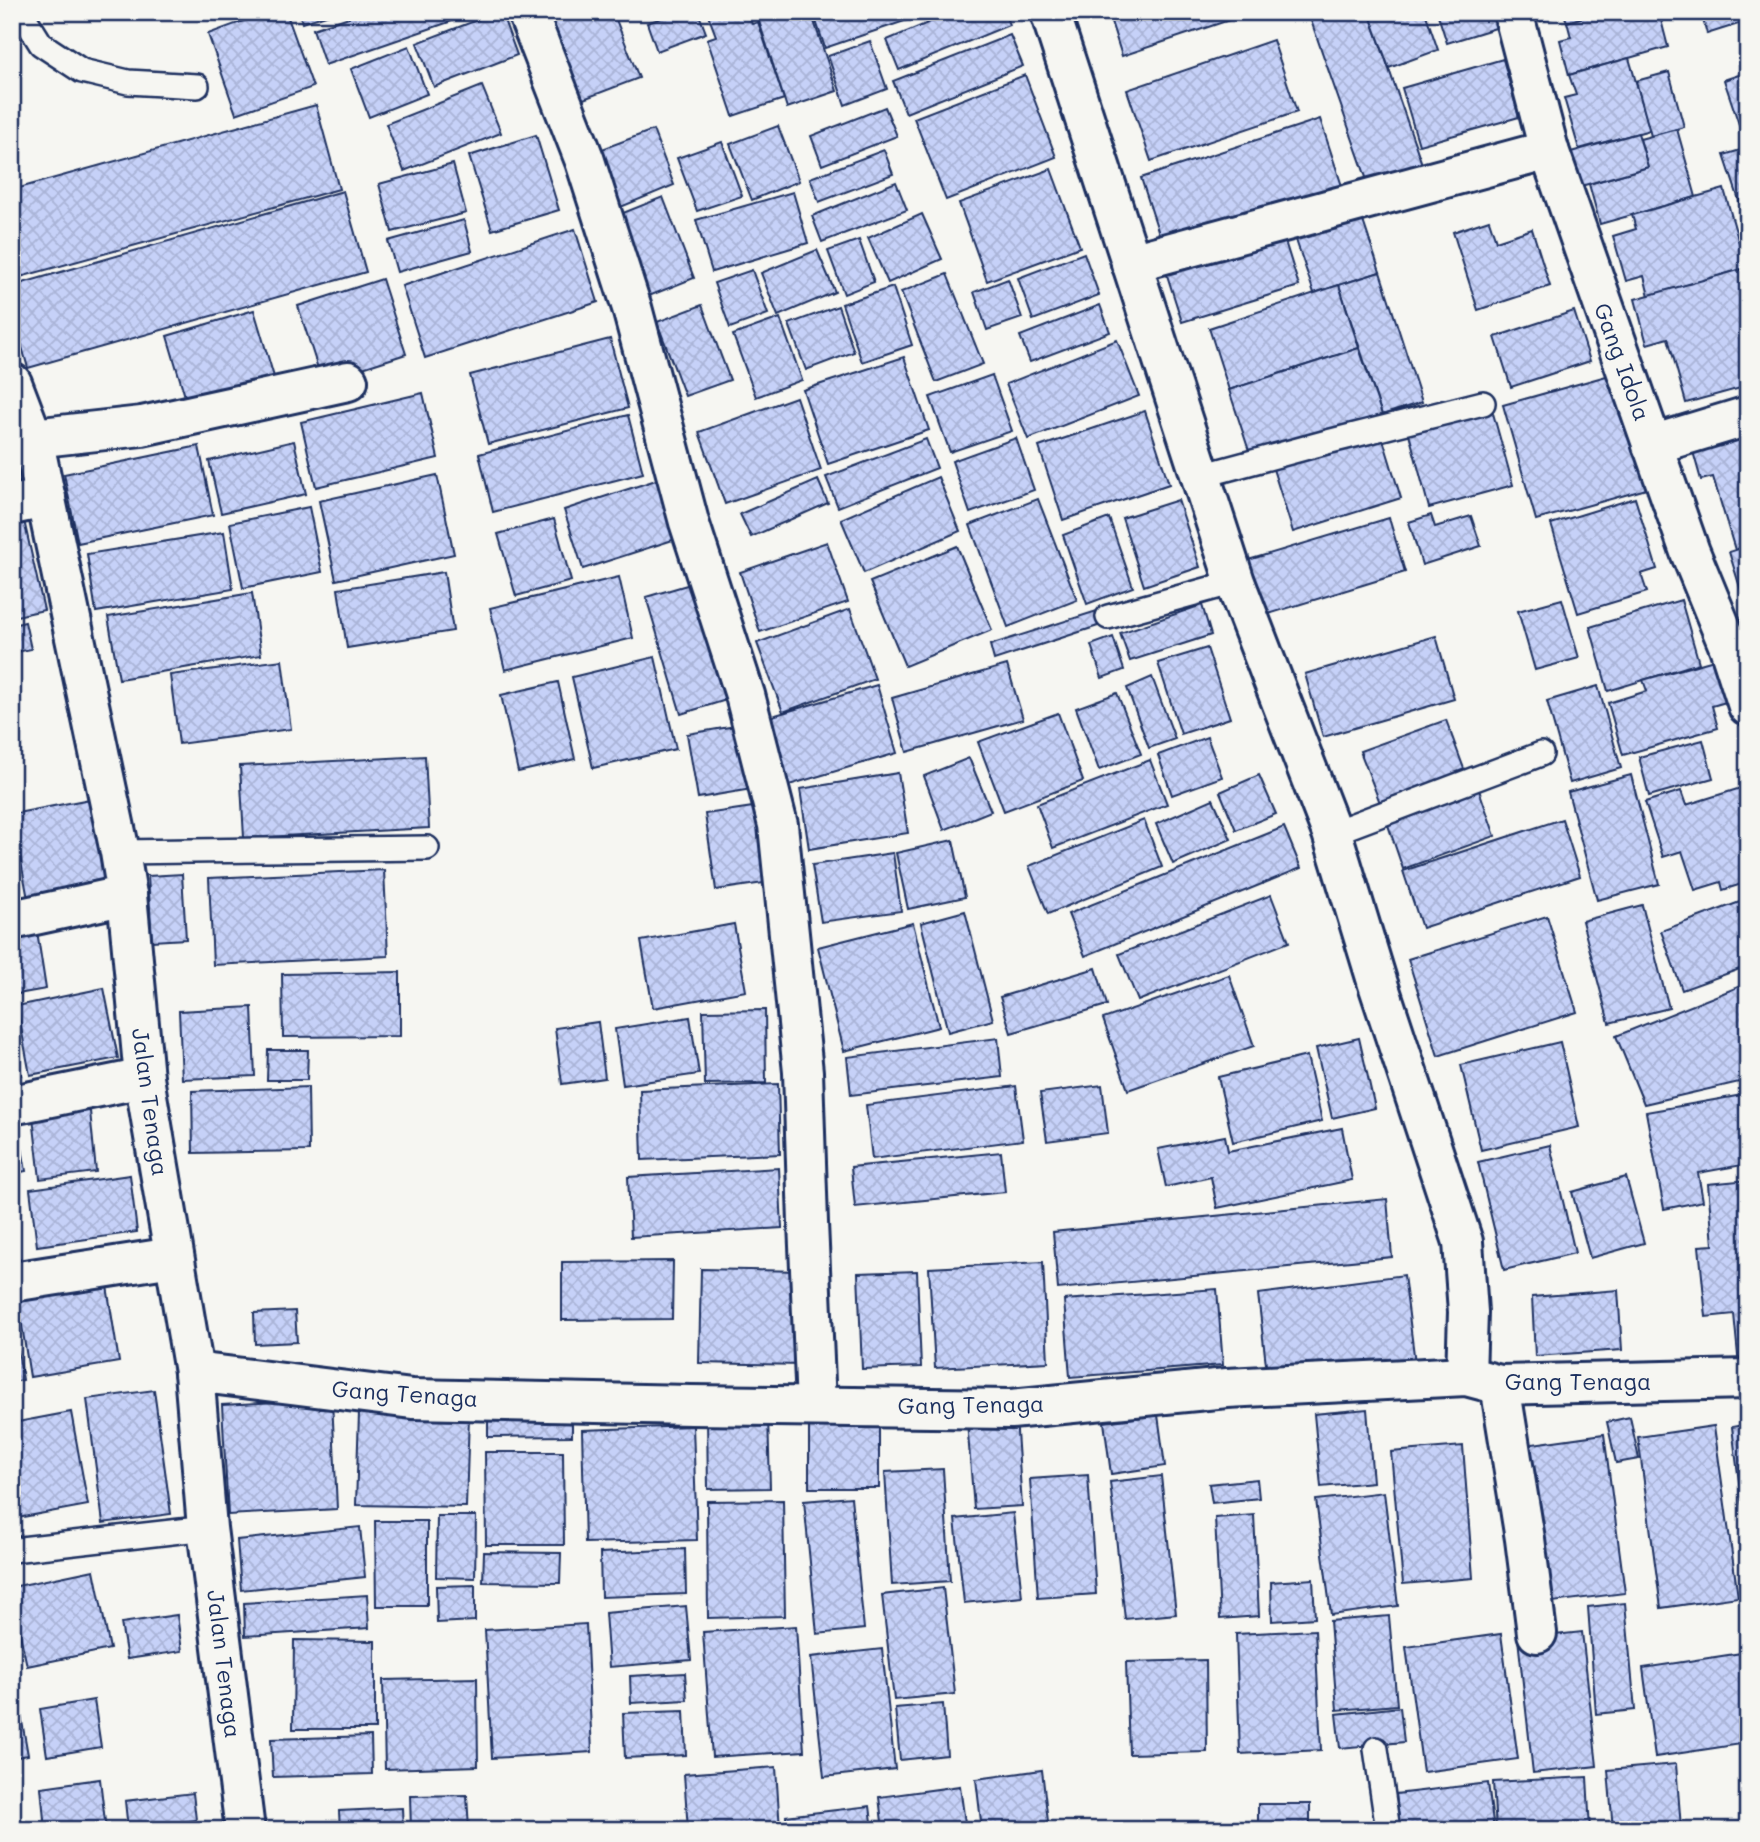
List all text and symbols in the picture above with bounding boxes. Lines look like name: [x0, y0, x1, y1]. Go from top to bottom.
street label: Gang Idola: [1588, 299, 1658, 425]
street label: Jalan Tenaga: [126, 1026, 176, 1178]
street label: Gang Tenaga: [1505, 1366, 1651, 1396]
street label: Gang Tenaga: [331, 1373, 479, 1413]
street label: Gang Tenaga: [897, 1388, 1045, 1420]
street label: Jalan Tenaga: [201, 1588, 249, 1740]

